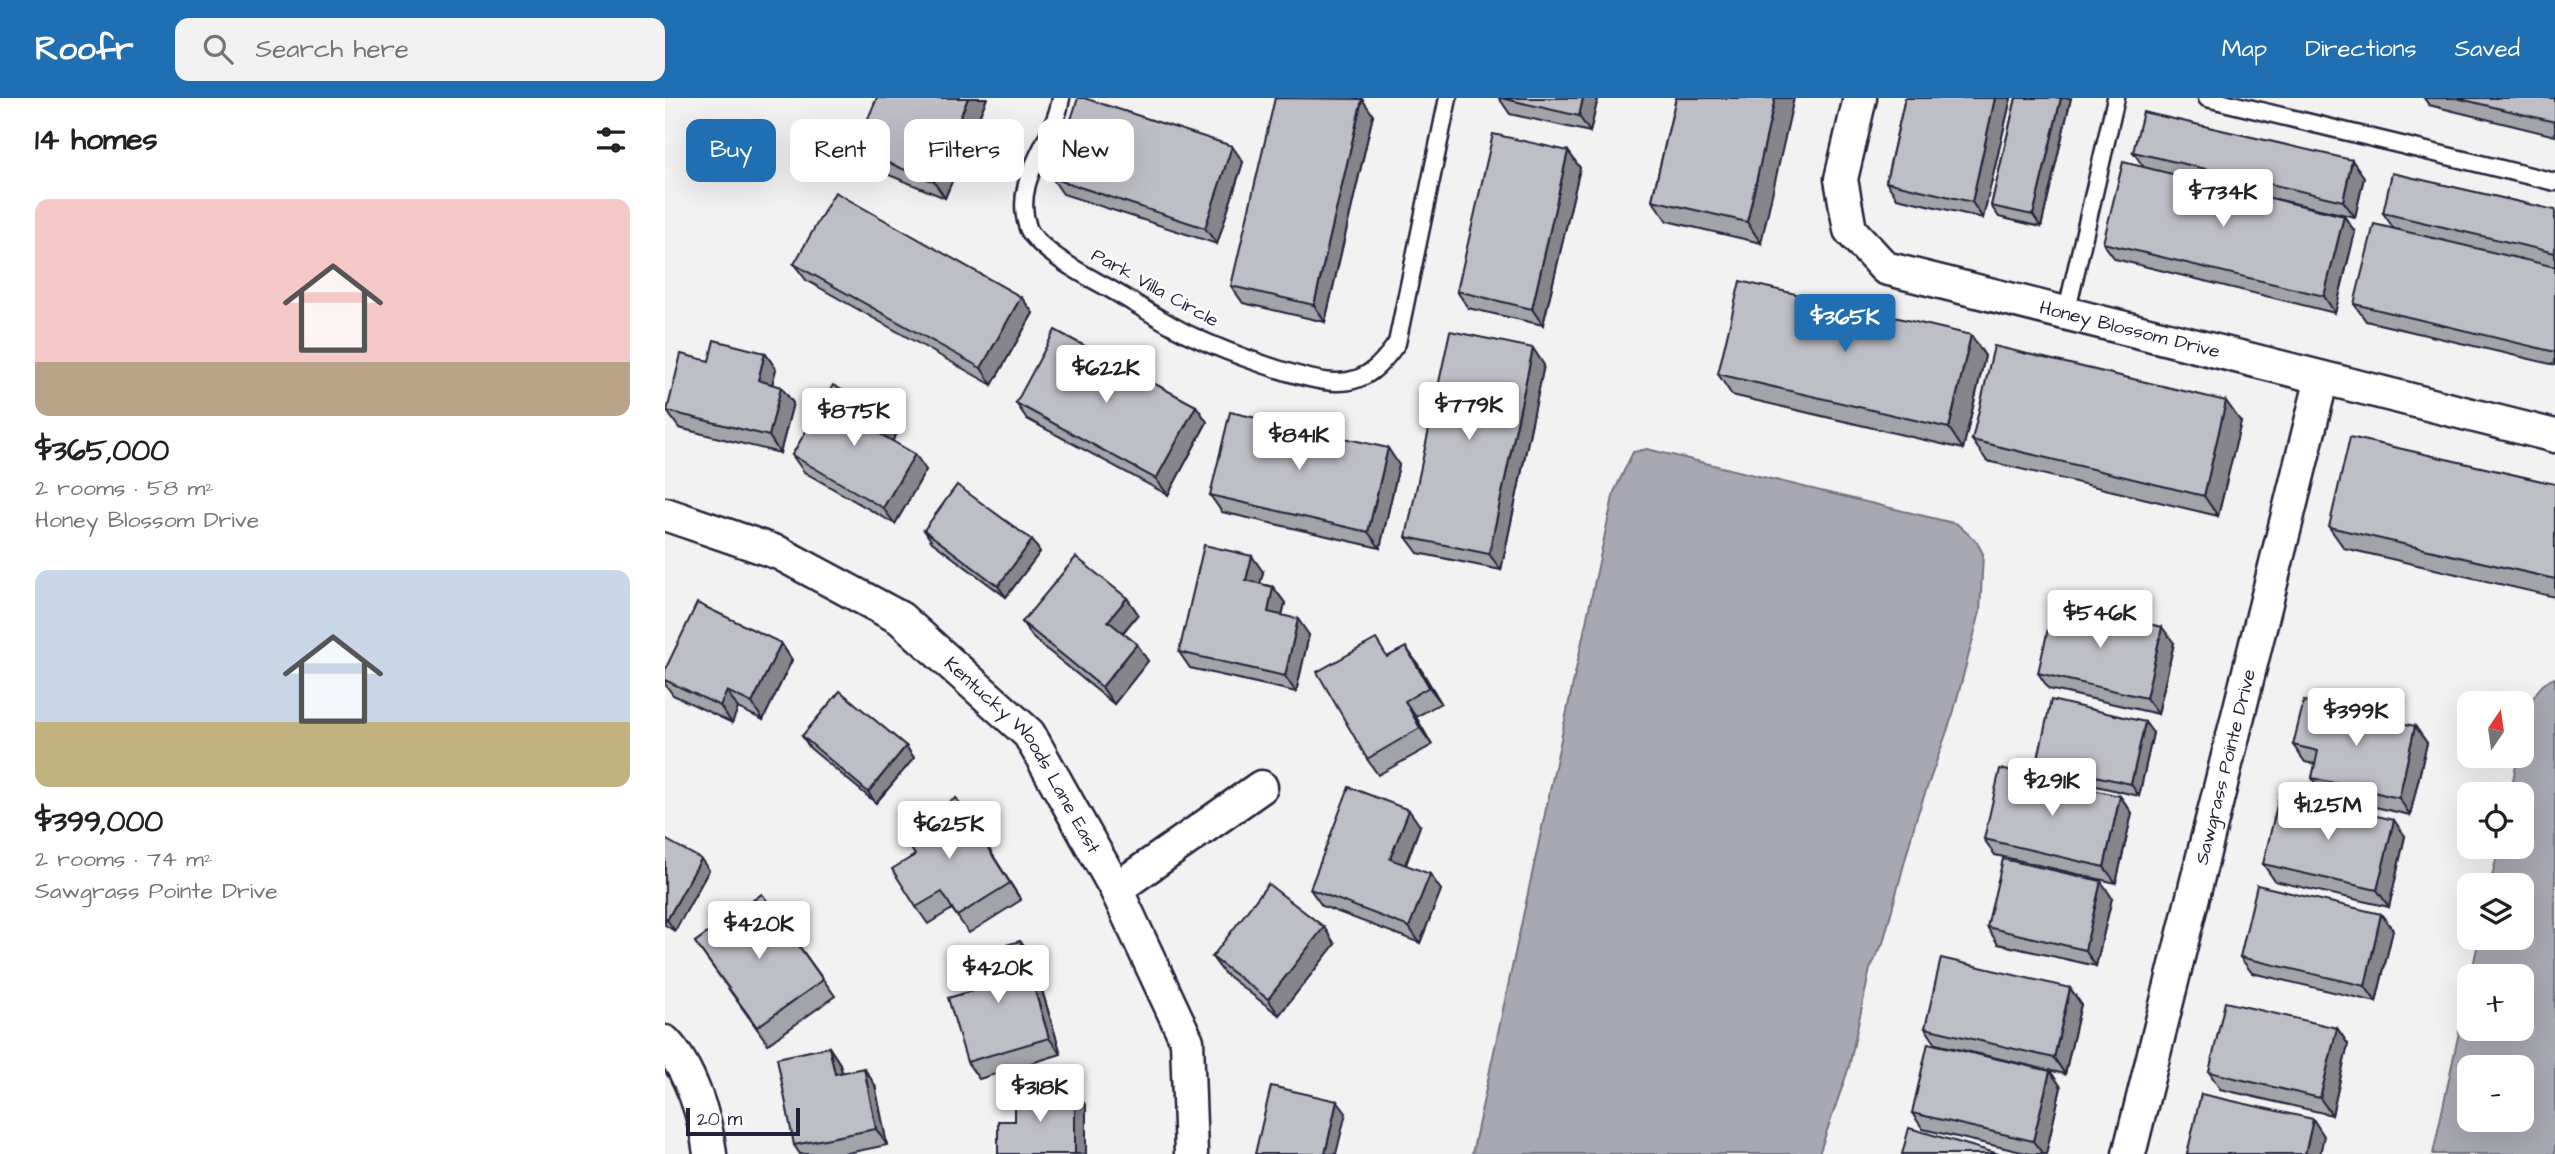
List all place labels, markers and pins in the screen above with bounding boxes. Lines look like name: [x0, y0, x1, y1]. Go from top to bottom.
pin: $734K: [2174, 170, 2272, 229]
pin: $365K: [1796, 294, 1894, 354]
pin: $622K: [1057, 345, 1155, 405]
pin: $779K: [1420, 382, 1518, 442]
pin: $875K: [805, 388, 903, 448]
pin: $841K: [1250, 412, 1348, 472]
pin: $546K: [2051, 590, 2149, 650]
pin: $399K: [2307, 688, 2405, 748]
pin: $291K: [2003, 758, 2101, 818]
pin: $1.25M: [2271, 782, 2385, 842]
pin: $625K: [900, 802, 998, 861]
pin: $420K: [710, 902, 808, 961]
pin: $420K: [949, 946, 1047, 1005]
pin: $318K: [991, 1065, 1089, 1124]

